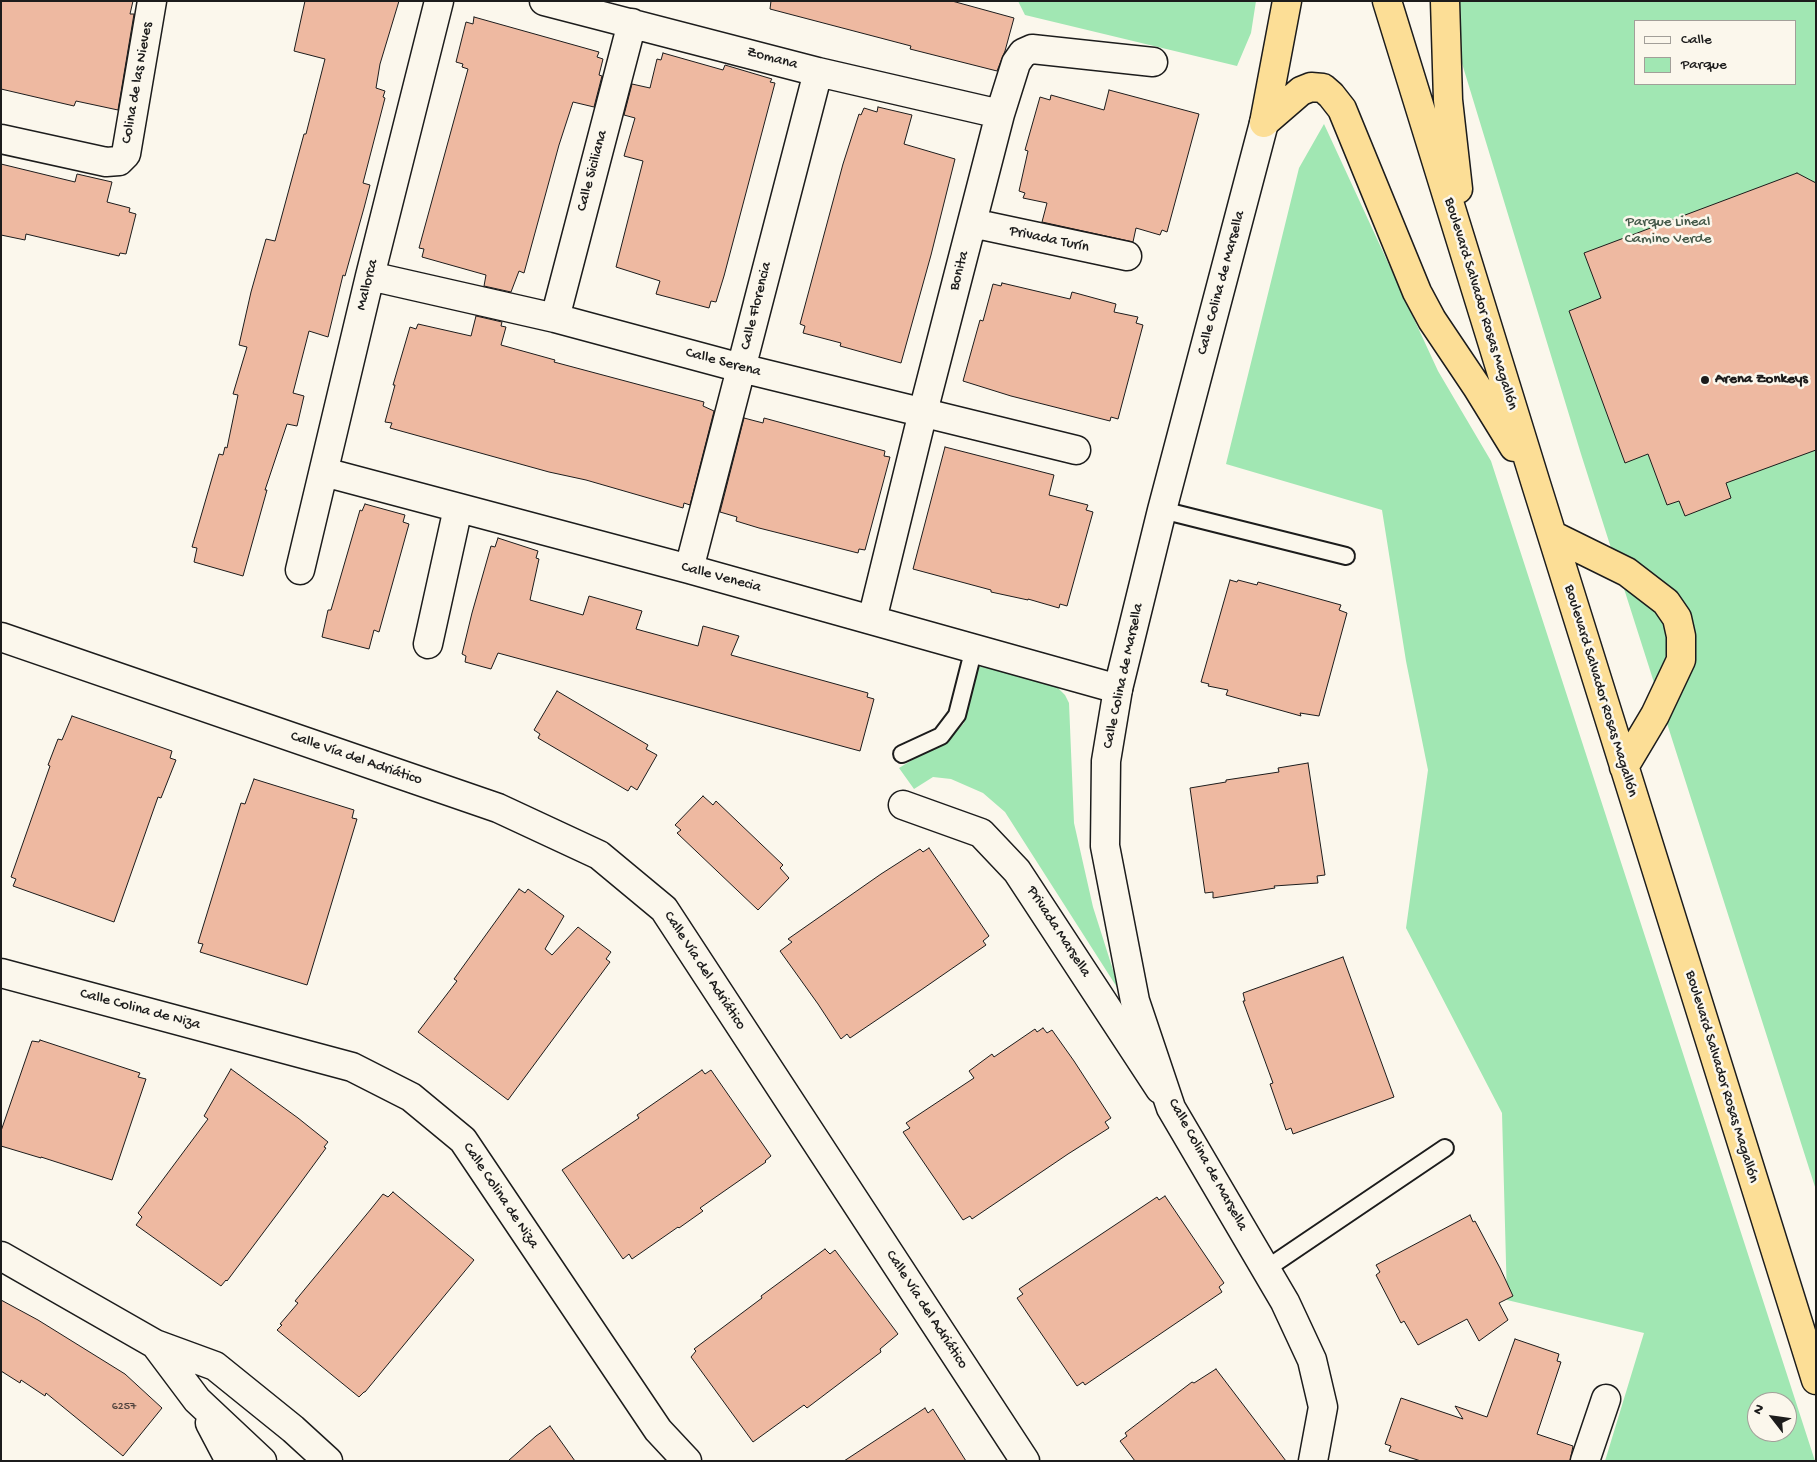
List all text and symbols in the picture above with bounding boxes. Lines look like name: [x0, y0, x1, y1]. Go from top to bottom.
legend: [1634, 20, 1797, 85]
street label: Colina de las Nieves: [118, 21, 158, 145]
text: Calle: [1681, 31, 1712, 49]
street label: Zomana: [745, 44, 799, 74]
text: Parque: [1681, 56, 1727, 74]
street label: Calle Siciliana: [574, 128, 612, 214]
street label: Boulevard Salvador Rosas Magallón: [1439, 196, 1521, 412]
street label: Calle Colina de Marsella: [1194, 209, 1250, 357]
park label: Parque Lineal Camino Verde: [1625, 214, 1711, 249]
street label: Privada Turín: [1008, 223, 1090, 257]
street label: Bonita: [946, 249, 974, 293]
street label: Mallorca: [353, 258, 383, 312]
street label: Calle Florencia: [737, 260, 777, 352]
street label: Calle Serena: [683, 344, 763, 382]
place label: Arena Zonkeys: [1715, 371, 1808, 389]
marker: Arena Zonkeys: [1699, 374, 1711, 386]
street label: Calle Venecia: [679, 559, 763, 597]
street label: Boulevard Salvador Rosas Magallón: [1559, 583, 1641, 799]
street label: Calle Colina de Marsella: [1100, 602, 1148, 750]
street label: Calle Vía del Adriático: [288, 728, 424, 790]
street label: Privada Marsella: [1022, 883, 1094, 981]
street label: Calle Vía del Adriático: [659, 908, 749, 1034]
street label: Boulevard Salvador Rosas Magallón: [1680, 969, 1762, 1185]
street label: Calle Colina de Niza: [78, 985, 202, 1035]
street label: Calle Colina de Marsella: [1163, 1096, 1251, 1234]
street label: Calle Colina de Niza: [458, 1140, 542, 1252]
street label: Calle Vía del Adriático: [881, 1247, 971, 1373]
north arrow: [1747, 1392, 1797, 1442]
house number: 6257: [112, 1400, 136, 1414]
text: N: [1750, 1402, 1769, 1418]

